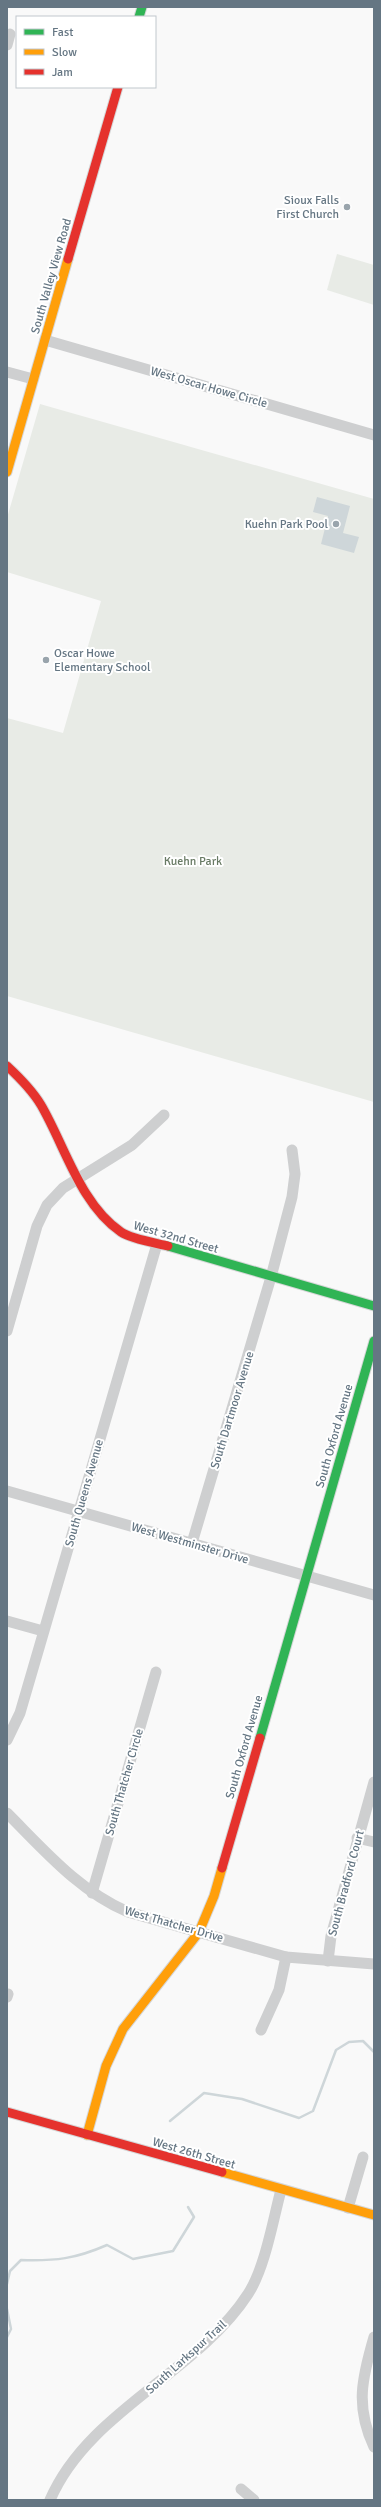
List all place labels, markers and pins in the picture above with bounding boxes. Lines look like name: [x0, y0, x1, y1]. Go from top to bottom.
place label: Sioux Falls First Church: [276, 193, 339, 222]
marker: Sioux Falls First Church: [342, 202, 352, 212]
place label: Kuehn Park Pool: [245, 517, 328, 532]
marker: Kuehn Park Pool: [331, 519, 341, 529]
place label: Oscar Howe Elementary School: [54, 646, 151, 675]
marker: Oscar Howe Elementary School: [41, 655, 51, 665]

